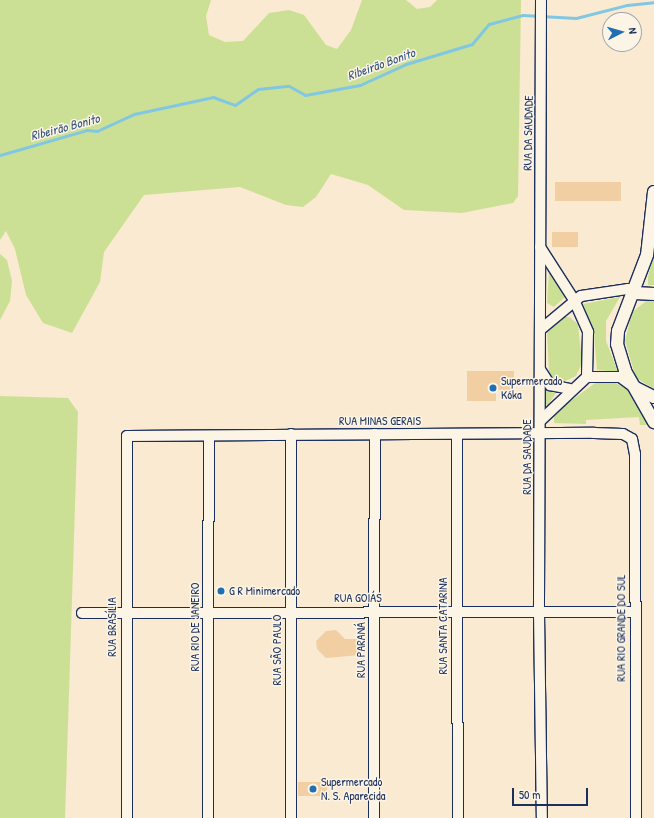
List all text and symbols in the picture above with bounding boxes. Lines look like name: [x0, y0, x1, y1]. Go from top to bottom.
north arrow: [602, 12, 642, 52]
text: N: [626, 27, 640, 34]
water label: Ribeirão Bonito: [345, 45, 417, 83]
street label: RUA DA SAUDADE: [520, 95, 536, 171]
water label: Ribeirão Bonito: [29, 110, 101, 144]
place label: Supermercado Kóka: [501, 374, 562, 402]
marker: Supermercado Kóka: [488, 383, 498, 393]
street label: RUA MINAS GERAIS: [339, 414, 421, 428]
street label: RUA DA SAUDADE: [520, 419, 534, 495]
street label: RUA RIO GRANDE DO SUL: [614, 574, 628, 682]
street label: RUA SANTA CATARINA: [436, 577, 450, 675]
street label: RUA RIO DE JANEIRO: [188, 582, 202, 672]
place label: G R Minimercado: [229, 584, 300, 598]
marker: G R Minimercado: [216, 586, 226, 596]
street label: RUA GOIÁS: [334, 591, 382, 605]
street label: RUA BRASÍLIA: [105, 597, 119, 657]
street label: RUA SÃO PAULO: [270, 615, 284, 685]
street label: RUA PARANÁ: [354, 622, 368, 678]
place label: Supermercado N. S. Aparecida: [321, 775, 385, 803]
scale bar: [514, 780, 590, 806]
marker: Supermercado N. S. Aparecida: [308, 784, 318, 794]
text: 50 m: [519, 786, 540, 803]

